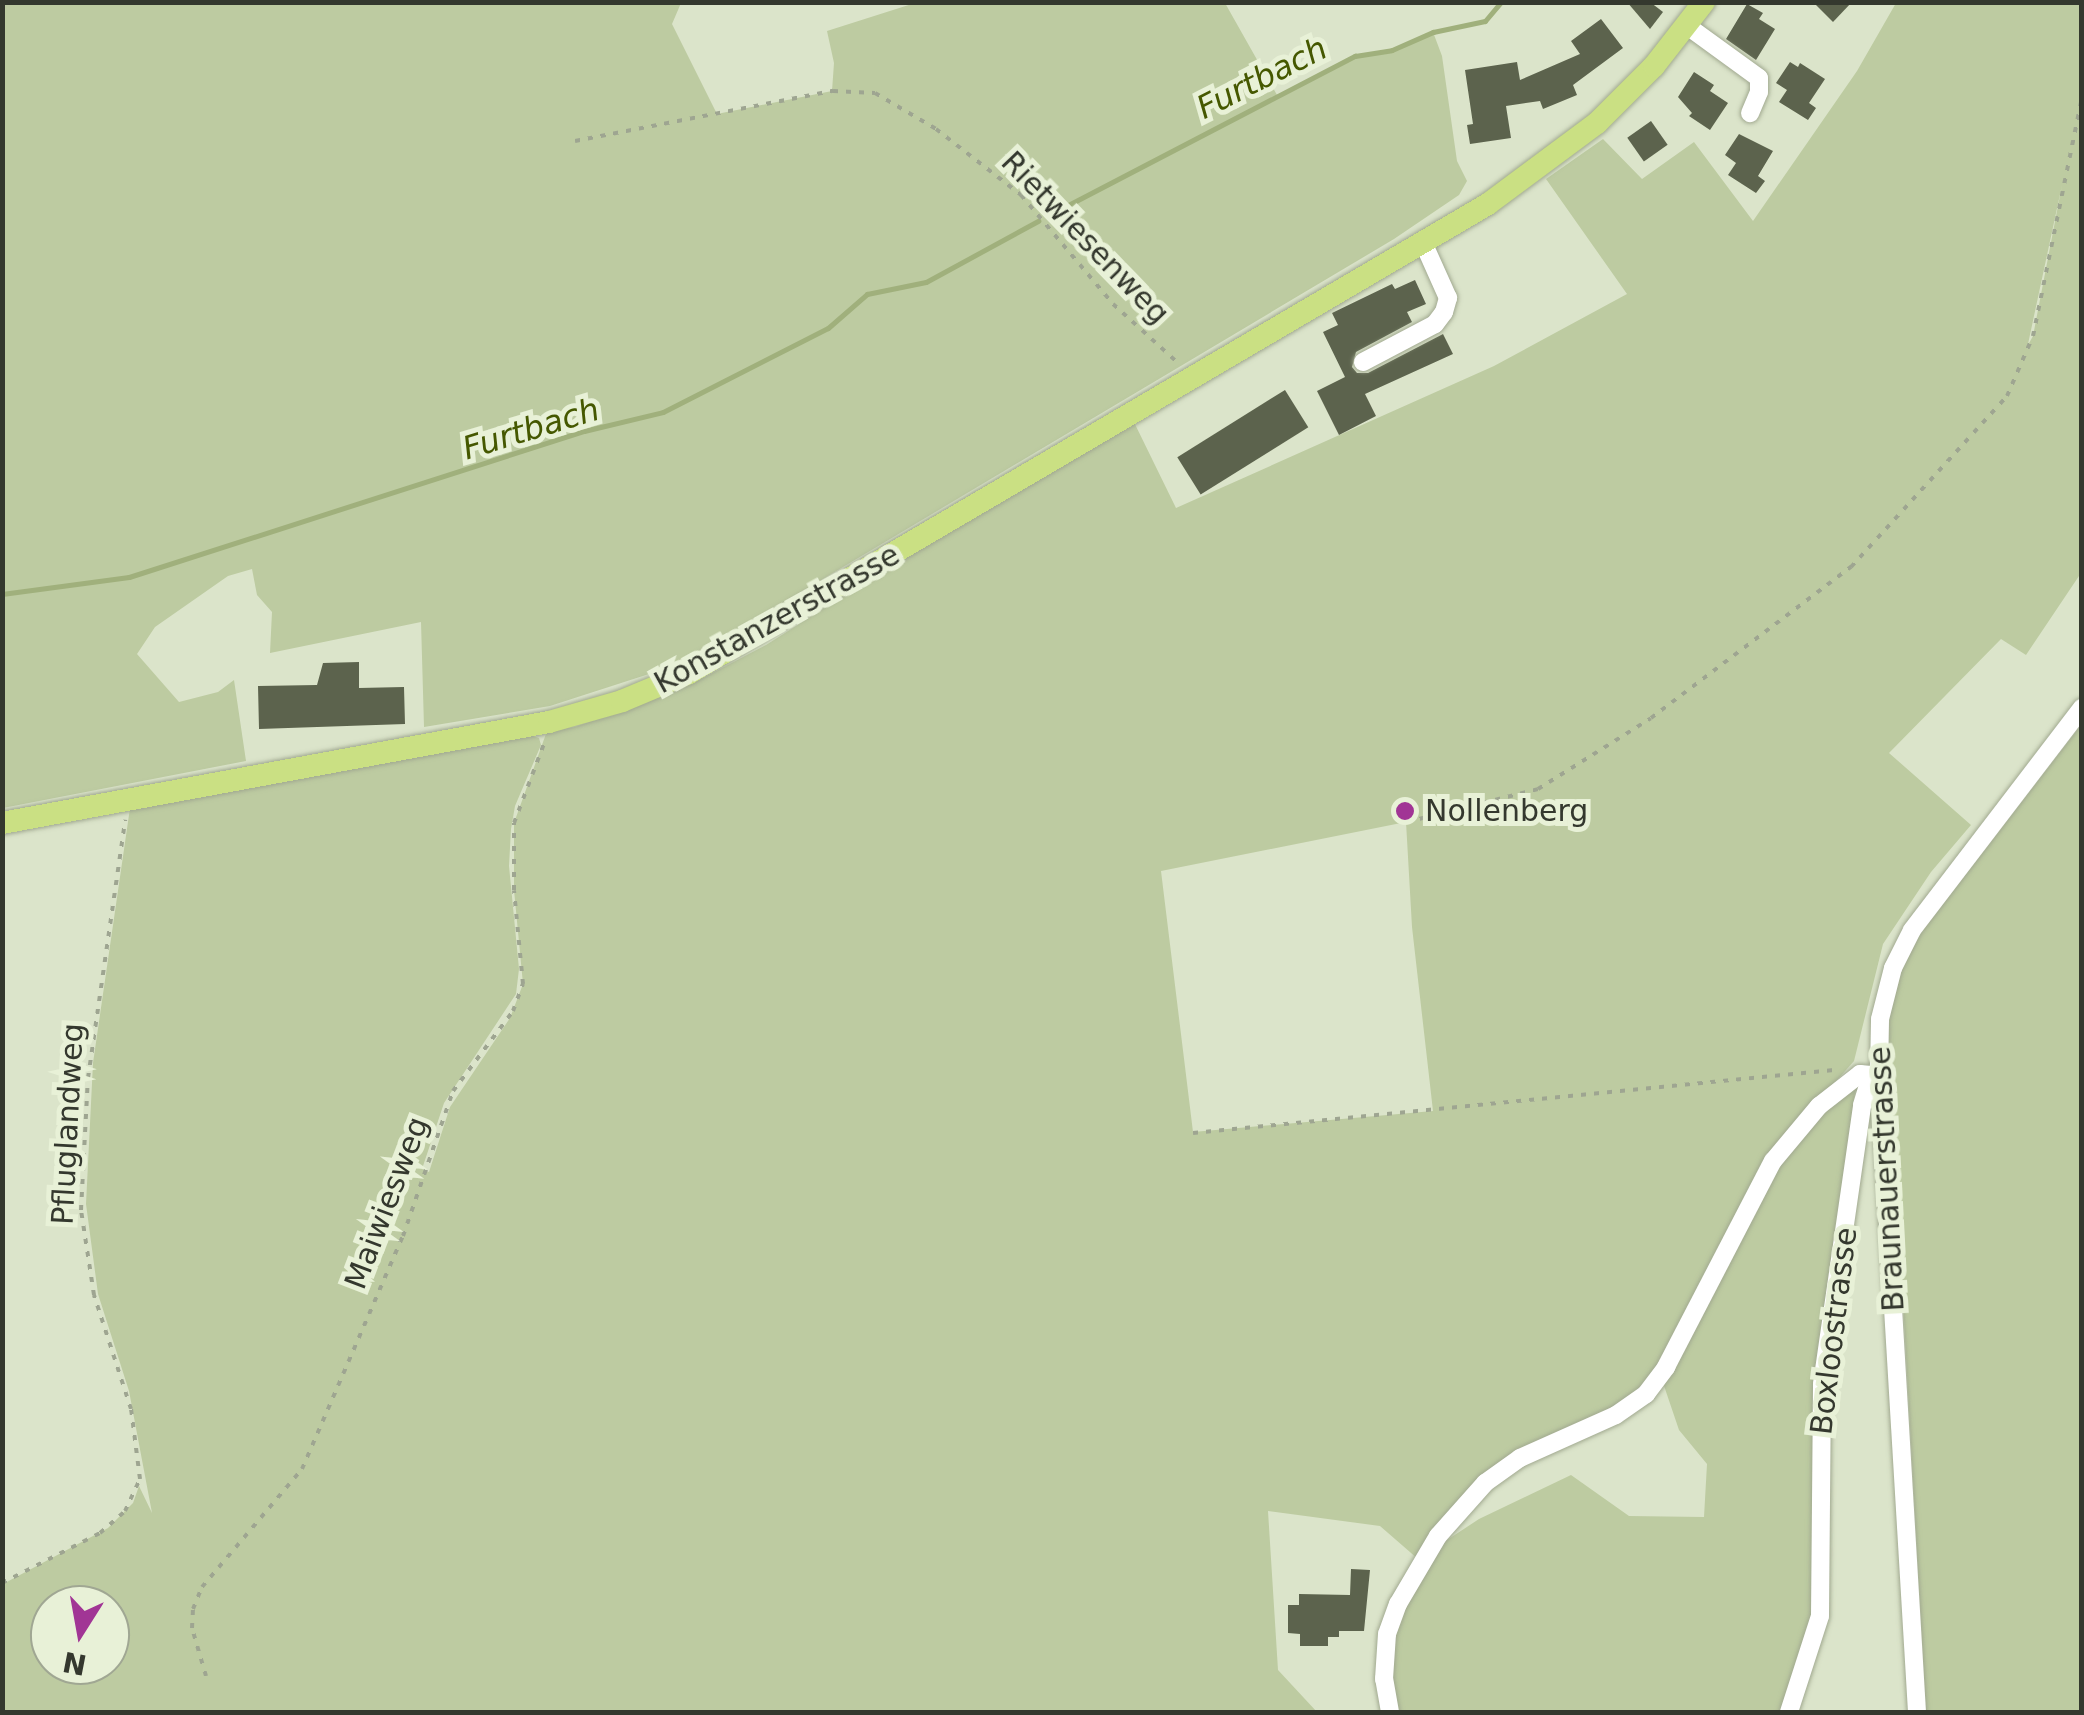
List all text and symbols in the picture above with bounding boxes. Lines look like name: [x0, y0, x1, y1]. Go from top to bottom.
water label: Furtbach: [1191, 29, 1333, 127]
street label: Rietwiesenweg: [994, 144, 1176, 332]
water label: Furtbach: [458, 390, 604, 468]
street label: Konstanzerstrasse: [648, 537, 906, 701]
place label: Nollenberg: [1425, 793, 1588, 829]
marker: Nollenberg: [1394, 800, 1416, 822]
street label: Pfluglandweg: [45, 1022, 91, 1226]
street label: Braunauerstrasse: [1862, 1046, 1912, 1312]
street label: Maiwiesweg: [338, 1112, 436, 1294]
street label: Boxloostrasse: [1803, 1225, 1865, 1437]
north arrow: [30, 1585, 130, 1685]
text: N: [60, 1645, 89, 1681]

